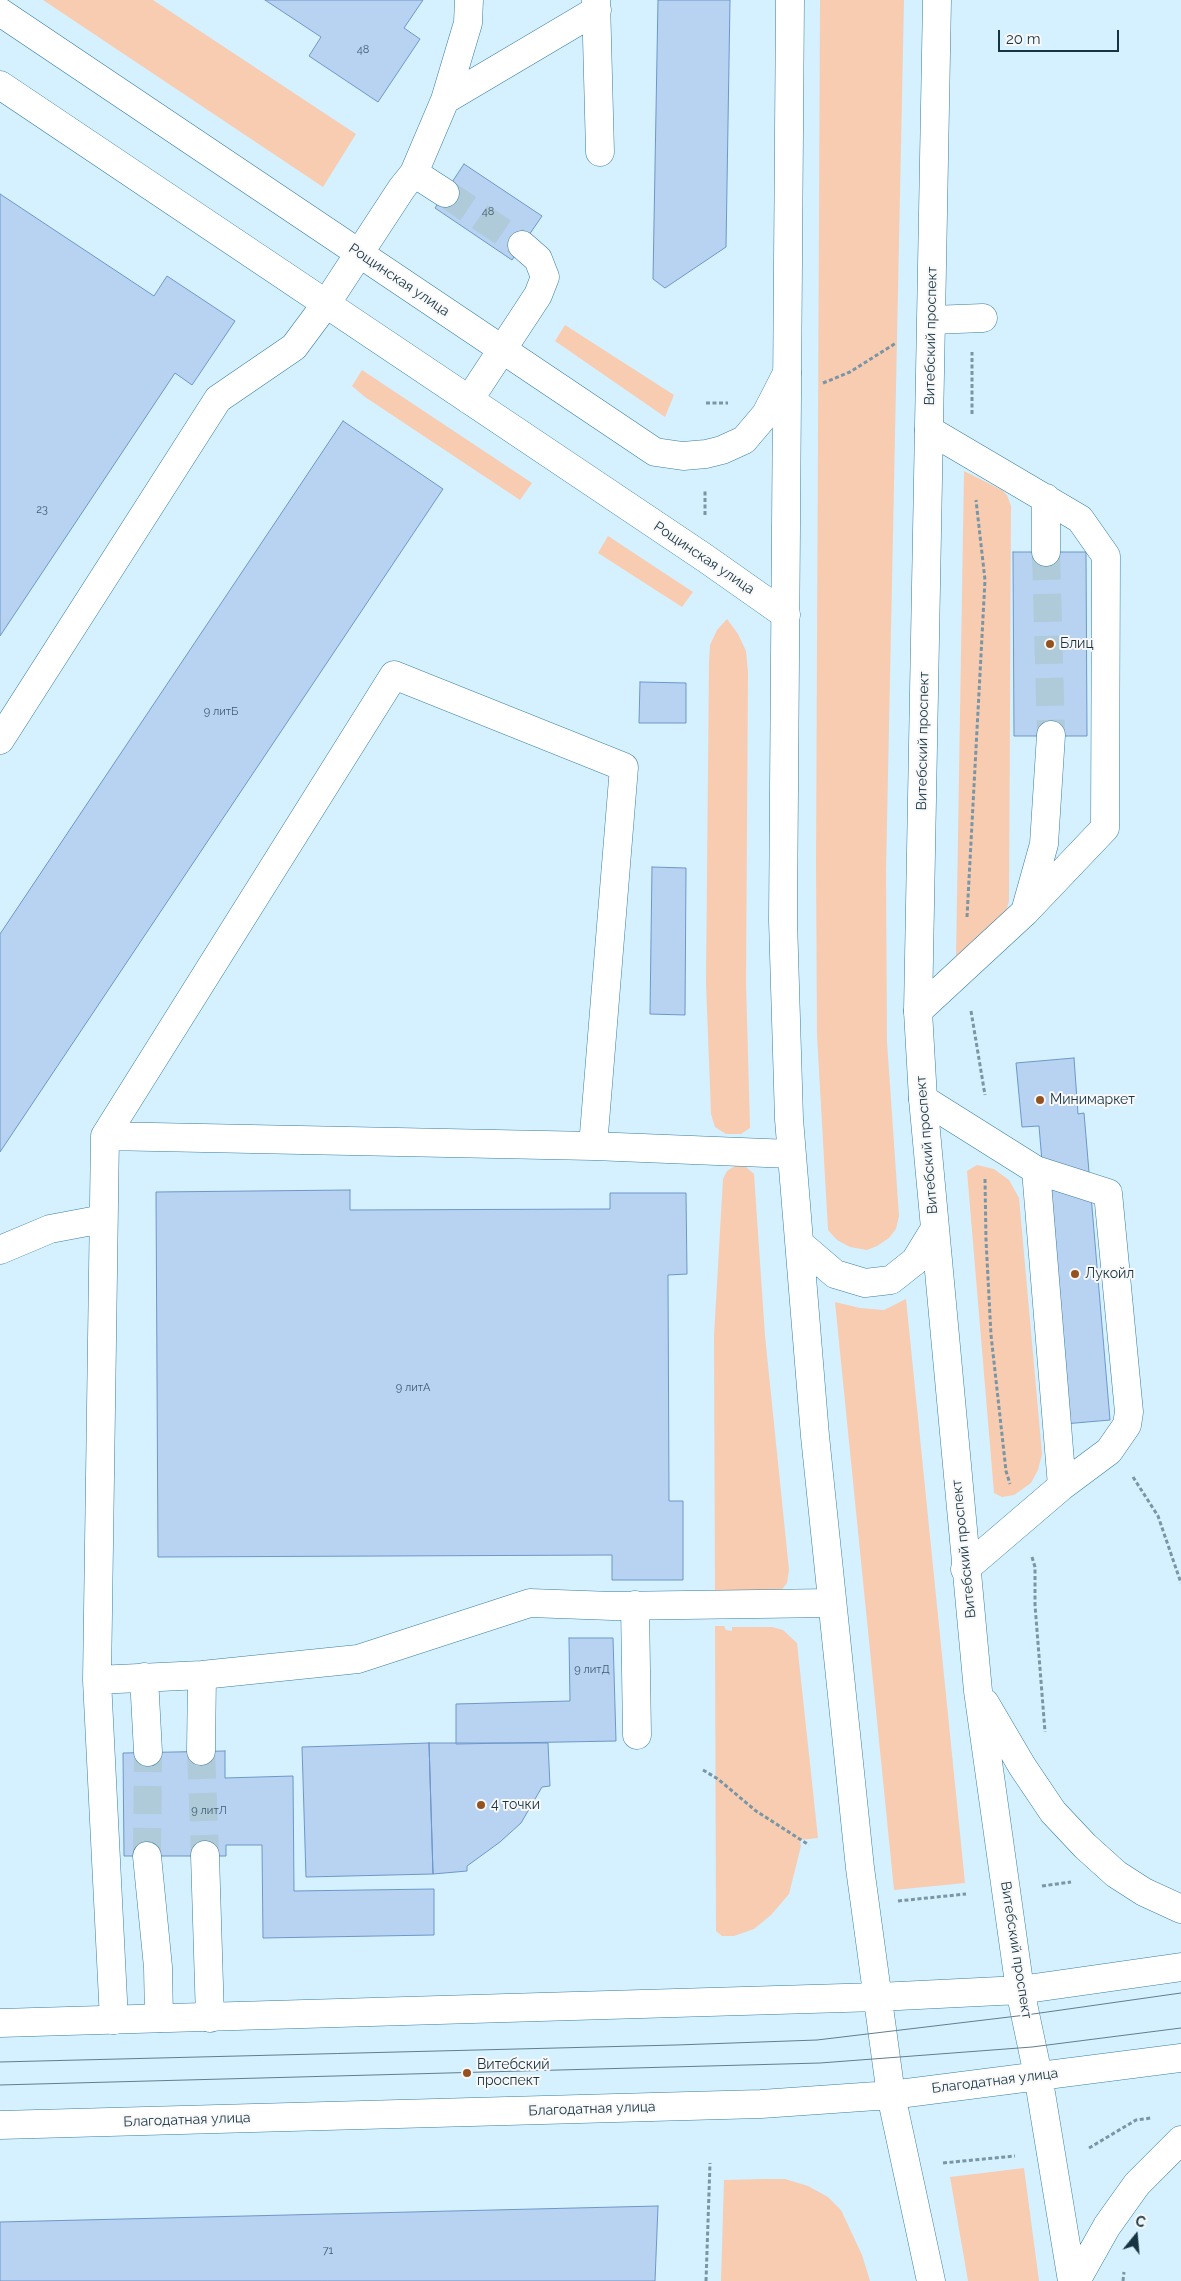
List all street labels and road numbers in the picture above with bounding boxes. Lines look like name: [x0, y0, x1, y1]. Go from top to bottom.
street label: Рощинская улица: [345, 240, 453, 320]
street label: Витебский проспект: [921, 266, 941, 406]
street label: Рощинская улица: [650, 518, 758, 598]
street label: Витебский проспект: [913, 671, 933, 811]
street label: Витебский проспект: [913, 1075, 941, 1215]
street label: Витебский проспект: [948, 1479, 980, 1619]
street label: Витебский проспект: [997, 1880, 1035, 2020]
street label: Благодатная улица: [931, 2065, 1059, 2097]
street label: Благодатная улица: [528, 2098, 656, 2120]
street label: Благодатная улица: [123, 2109, 251, 2131]

